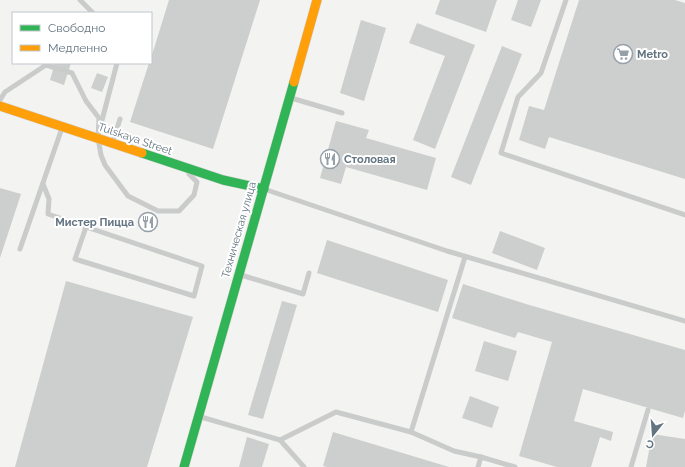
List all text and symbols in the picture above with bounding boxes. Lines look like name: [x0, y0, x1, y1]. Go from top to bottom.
legend: [12, 12, 152, 64]
text: Свободно: [48, 21, 105, 35]
text: Медленно: [48, 41, 107, 55]
supermarket icon: Metro: [612, 43, 634, 65]
place label: Metro: [637, 48, 668, 61]
street label: Tulskaya Street: [96, 120, 174, 158]
restaurant icon: Столовая: [319, 148, 341, 170]
place label: Столовая: [344, 153, 396, 166]
street label: Техническая улица: [219, 180, 259, 280]
restaurant icon: Мистер Пицца: [137, 211, 159, 233]
place label: Мистер Пицца: [55, 216, 134, 229]
north arrow: [633, 415, 673, 455]
text: С: [644, 437, 656, 451]

